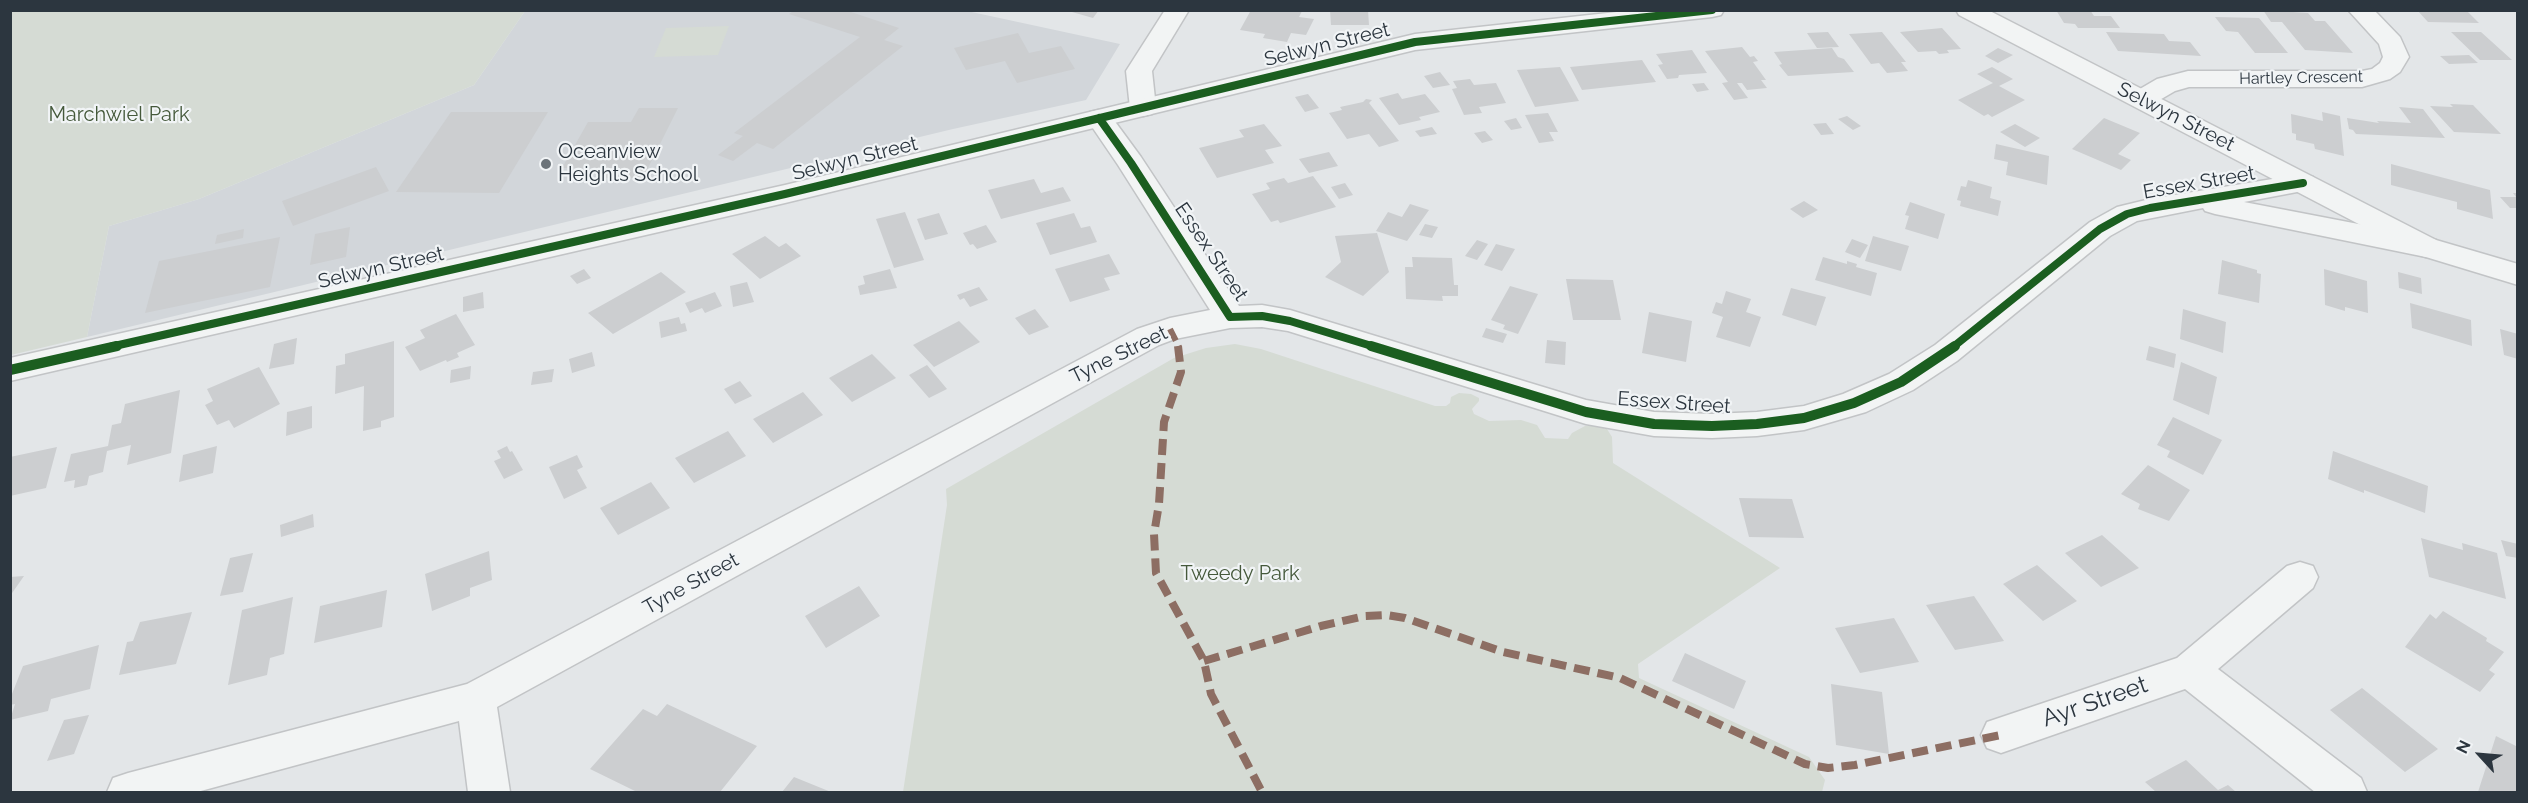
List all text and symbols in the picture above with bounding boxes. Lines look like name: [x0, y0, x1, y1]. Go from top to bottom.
street label: Selwyn Street: [1262, 18, 1392, 72]
street label: Hartley Crescent: [2239, 67, 2363, 89]
street label: Selwyn Street: [2113, 77, 2239, 157]
park label: Marchwiel Park: [48, 103, 190, 127]
street label: Selwyn Street: [790, 132, 920, 186]
place label: Oceanview Heights School: [558, 140, 698, 187]
marker: Oceanview Heights School: [539, 157, 553, 171]
street label: Essex Street: [2141, 161, 2257, 205]
street label: Essex Street: [1169, 198, 1253, 306]
street label: Selwyn Street: [316, 242, 446, 294]
street label: Tyne Street: [1066, 321, 1172, 389]
street label: Essex Street: [1617, 387, 1731, 419]
street label: Tyne Street: [639, 548, 743, 620]
park label: Tweedy Park: [1180, 562, 1300, 586]
street label: Ayr Street: [2039, 671, 2151, 733]
north arrow: [2450, 725, 2510, 785]
text: N: [2452, 737, 2475, 757]

